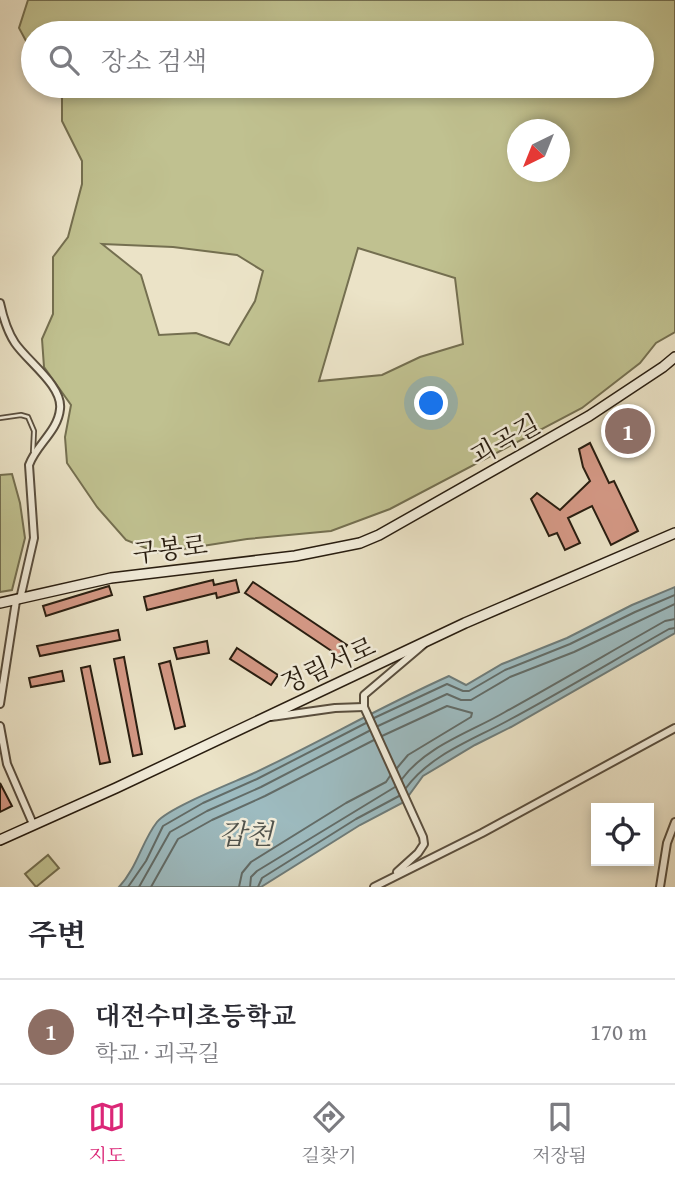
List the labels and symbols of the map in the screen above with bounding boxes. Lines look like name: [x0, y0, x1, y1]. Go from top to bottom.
north arrow: [507, 119, 570, 182]
your location: [414, 386, 448, 420]
street label: 괴곡길: [462, 404, 547, 475]
pin: 1: [605, 405, 651, 457]
street label: 구봉로: [130, 525, 210, 572]
street label: 정림서로: [274, 626, 382, 703]
water label: 갑천: [219, 813, 275, 854]

